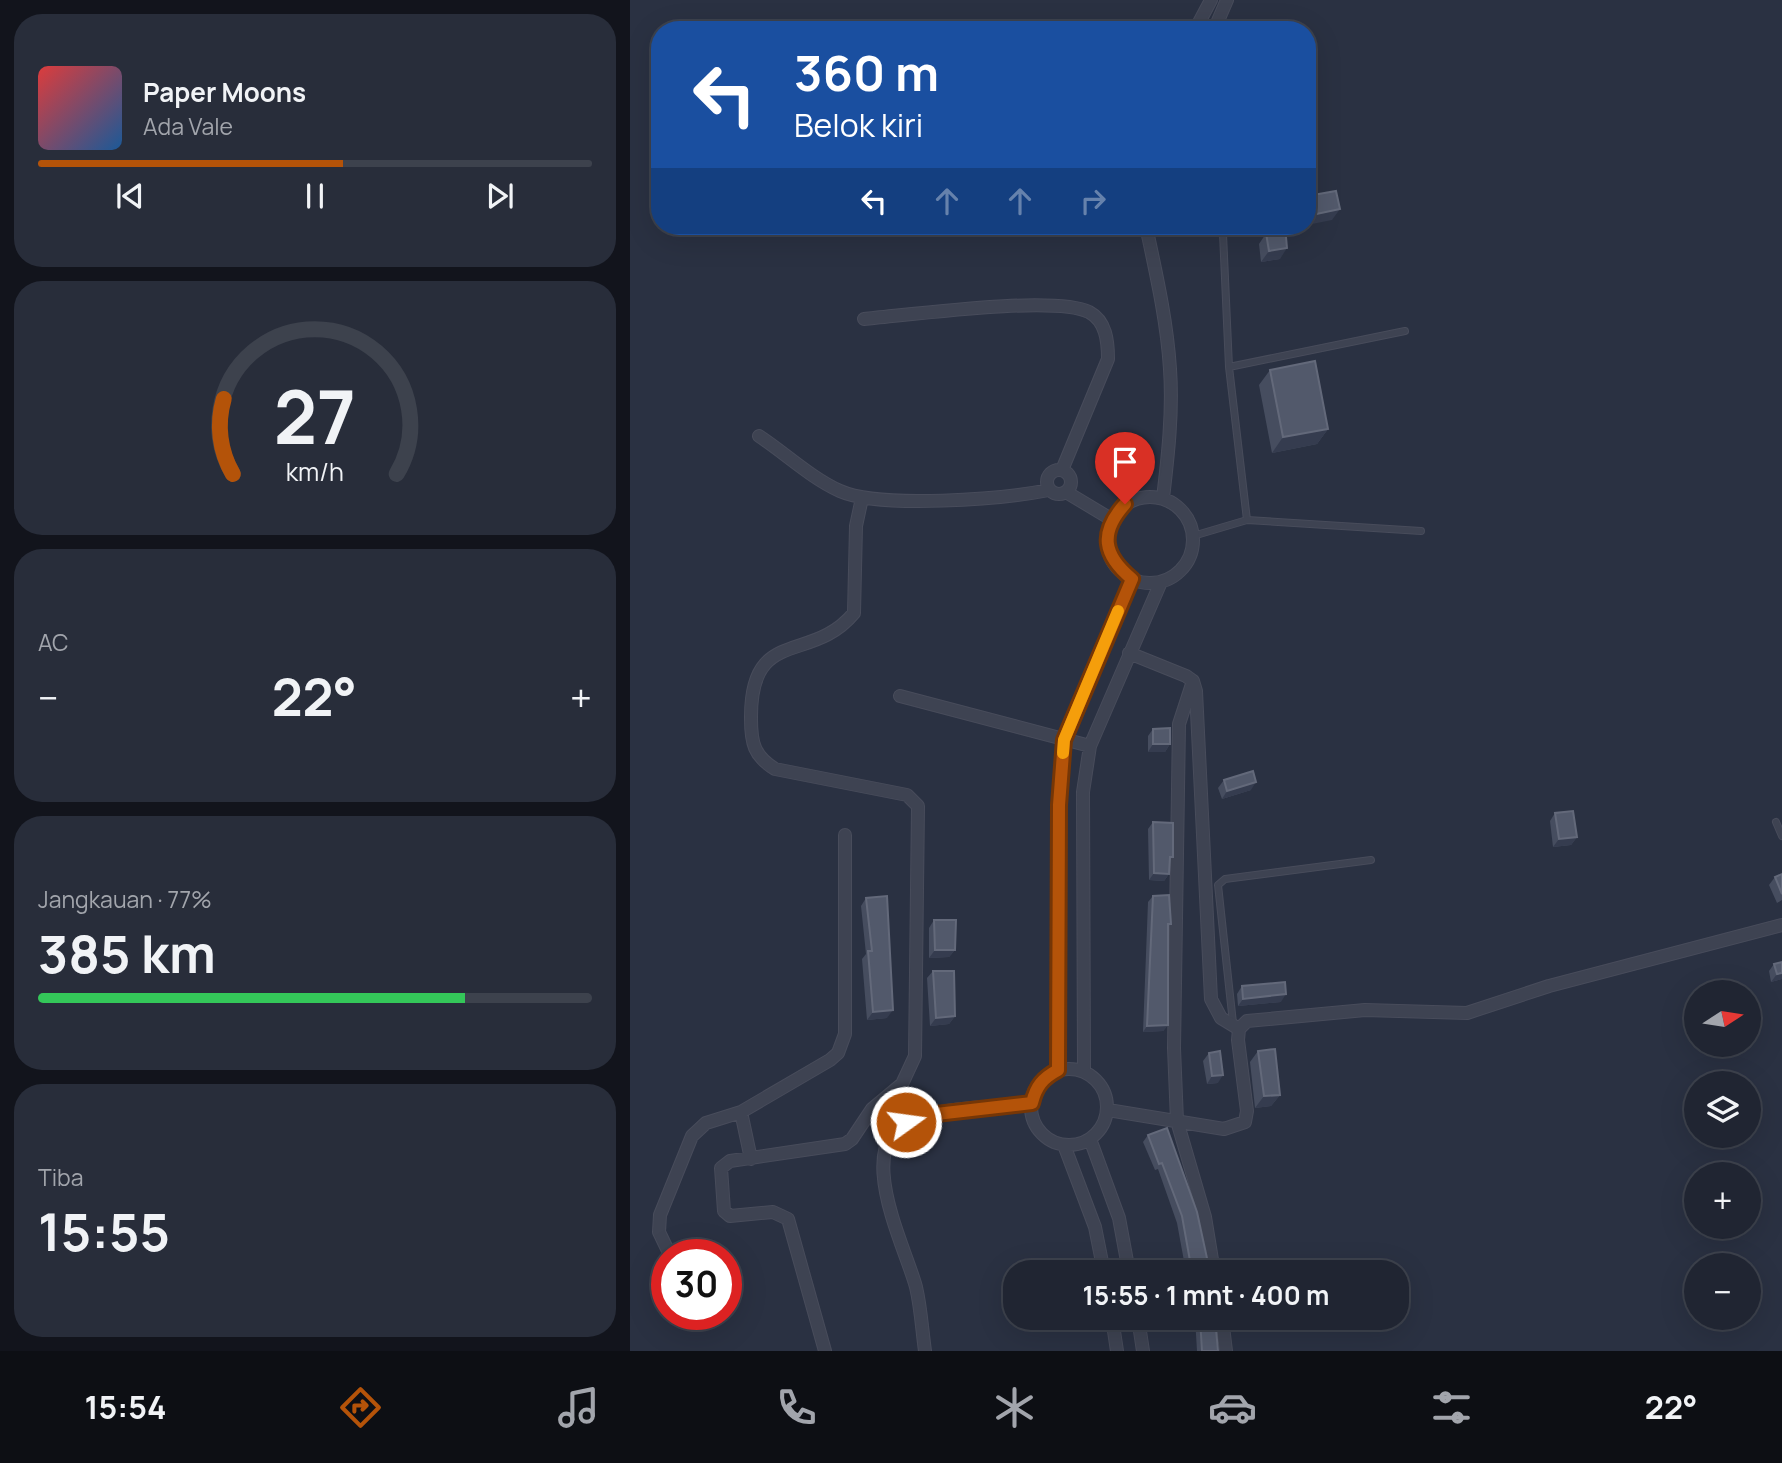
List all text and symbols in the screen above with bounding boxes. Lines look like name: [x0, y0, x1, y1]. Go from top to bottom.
text: 360 m: [794, 39, 939, 106]
icon: left: [679, 49, 770, 140]
text: Paper Moons: [143, 74, 306, 110]
text: Belok kiri: [794, 103, 923, 147]
text: Ada Vale: [143, 110, 233, 142]
icon: previous: [111, 177, 149, 215]
icon: pause: [296, 177, 334, 215]
icon: next: [481, 177, 519, 215]
icon: left: [855, 182, 893, 220]
icon: ahead: [928, 182, 966, 220]
icon: ahead: [1001, 182, 1039, 220]
icon: right: [1074, 182, 1112, 220]
text: 27: [274, 367, 356, 467]
pin: [1095, 432, 1155, 504]
icon: arrive: [1106, 443, 1144, 481]
text: km/h: [286, 454, 344, 489]
text: AC: [38, 626, 69, 658]
text: 22°: [272, 661, 357, 732]
text: −: [38, 671, 59, 723]
text: +: [570, 671, 592, 723]
text: Jangkauan · 77%: [38, 883, 212, 915]
text: 385 km: [38, 918, 216, 989]
north arrow: [1684, 980, 1760, 1057]
map controls: [1684, 980, 1761, 1330]
button: layers: [1684, 1071, 1761, 1148]
position arrow: [869, 1085, 943, 1159]
text: Tiba: [38, 1161, 83, 1193]
button: +: [1684, 1162, 1761, 1239]
text: 15:55: [38, 1196, 170, 1267]
speed limit sign: 30: [651, 1239, 742, 1330]
button: −: [1684, 1253, 1761, 1330]
text: 15:55 · 1 mnt · 400 m: [1083, 1277, 1329, 1313]
icon: directions: [336, 1383, 385, 1432]
icon: music: [554, 1383, 603, 1432]
icon: phone: [772, 1383, 821, 1432]
icon: climate: [990, 1383, 1039, 1432]
icon: car: [1208, 1383, 1257, 1432]
icon: filters: [1427, 1383, 1476, 1432]
text: 15:54: [85, 1385, 167, 1429]
text: 22°: [1645, 1385, 1697, 1429]

